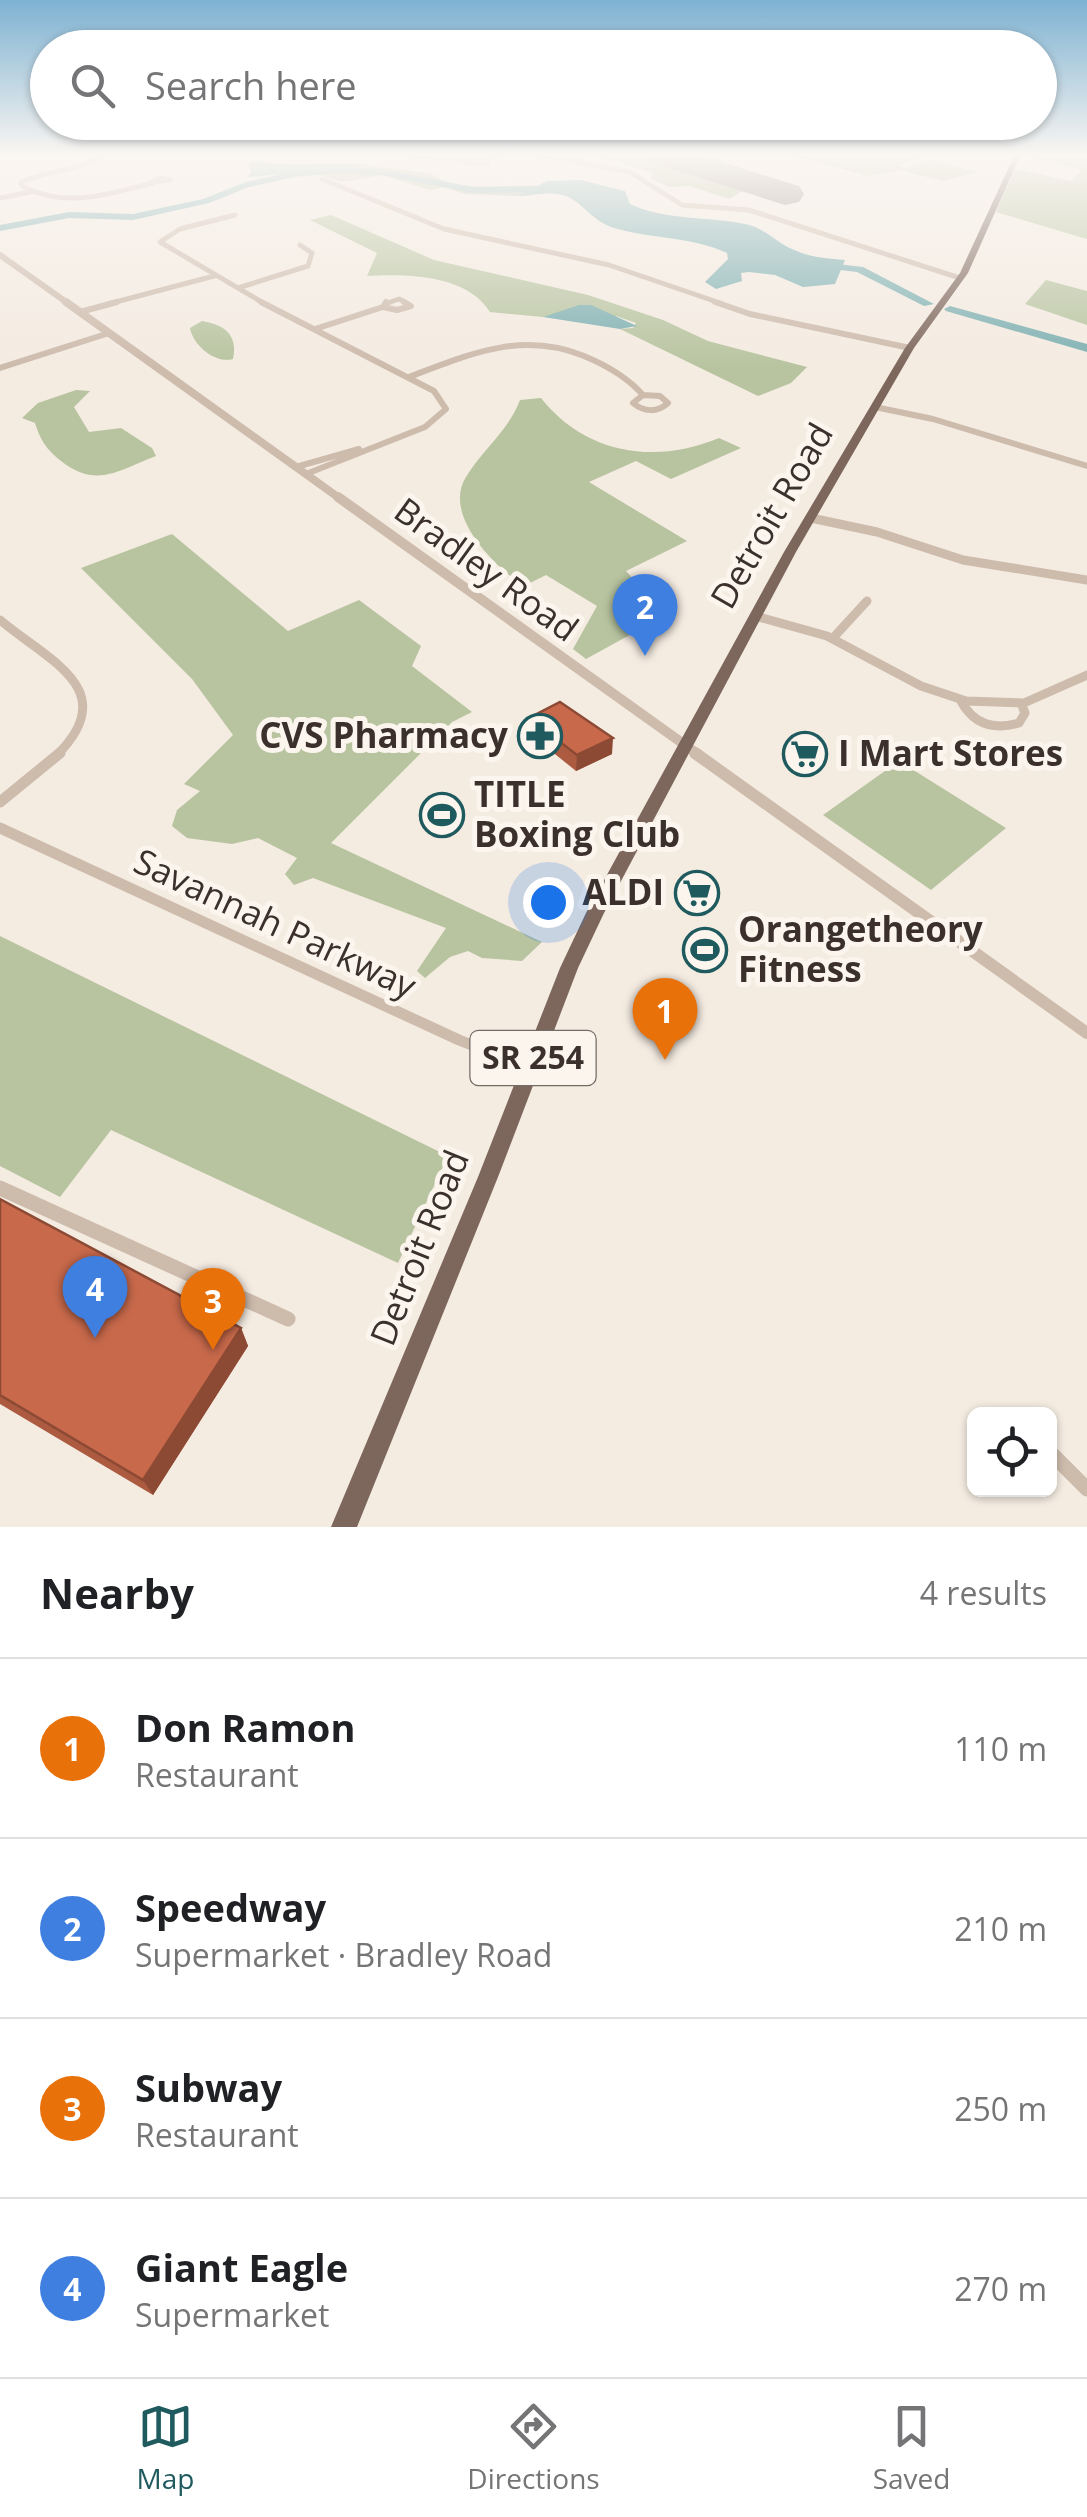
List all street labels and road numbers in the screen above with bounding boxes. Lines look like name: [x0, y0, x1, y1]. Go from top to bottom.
street label: Detroit Road: [699, 414, 843, 617]
street label: Bradley Road: [386, 486, 588, 651]
street label: Savannah Parkway: [127, 837, 425, 1009]
road number: SR 254: [470, 1031, 596, 1085]
street label: Detroit Road: [358, 1143, 479, 1352]

